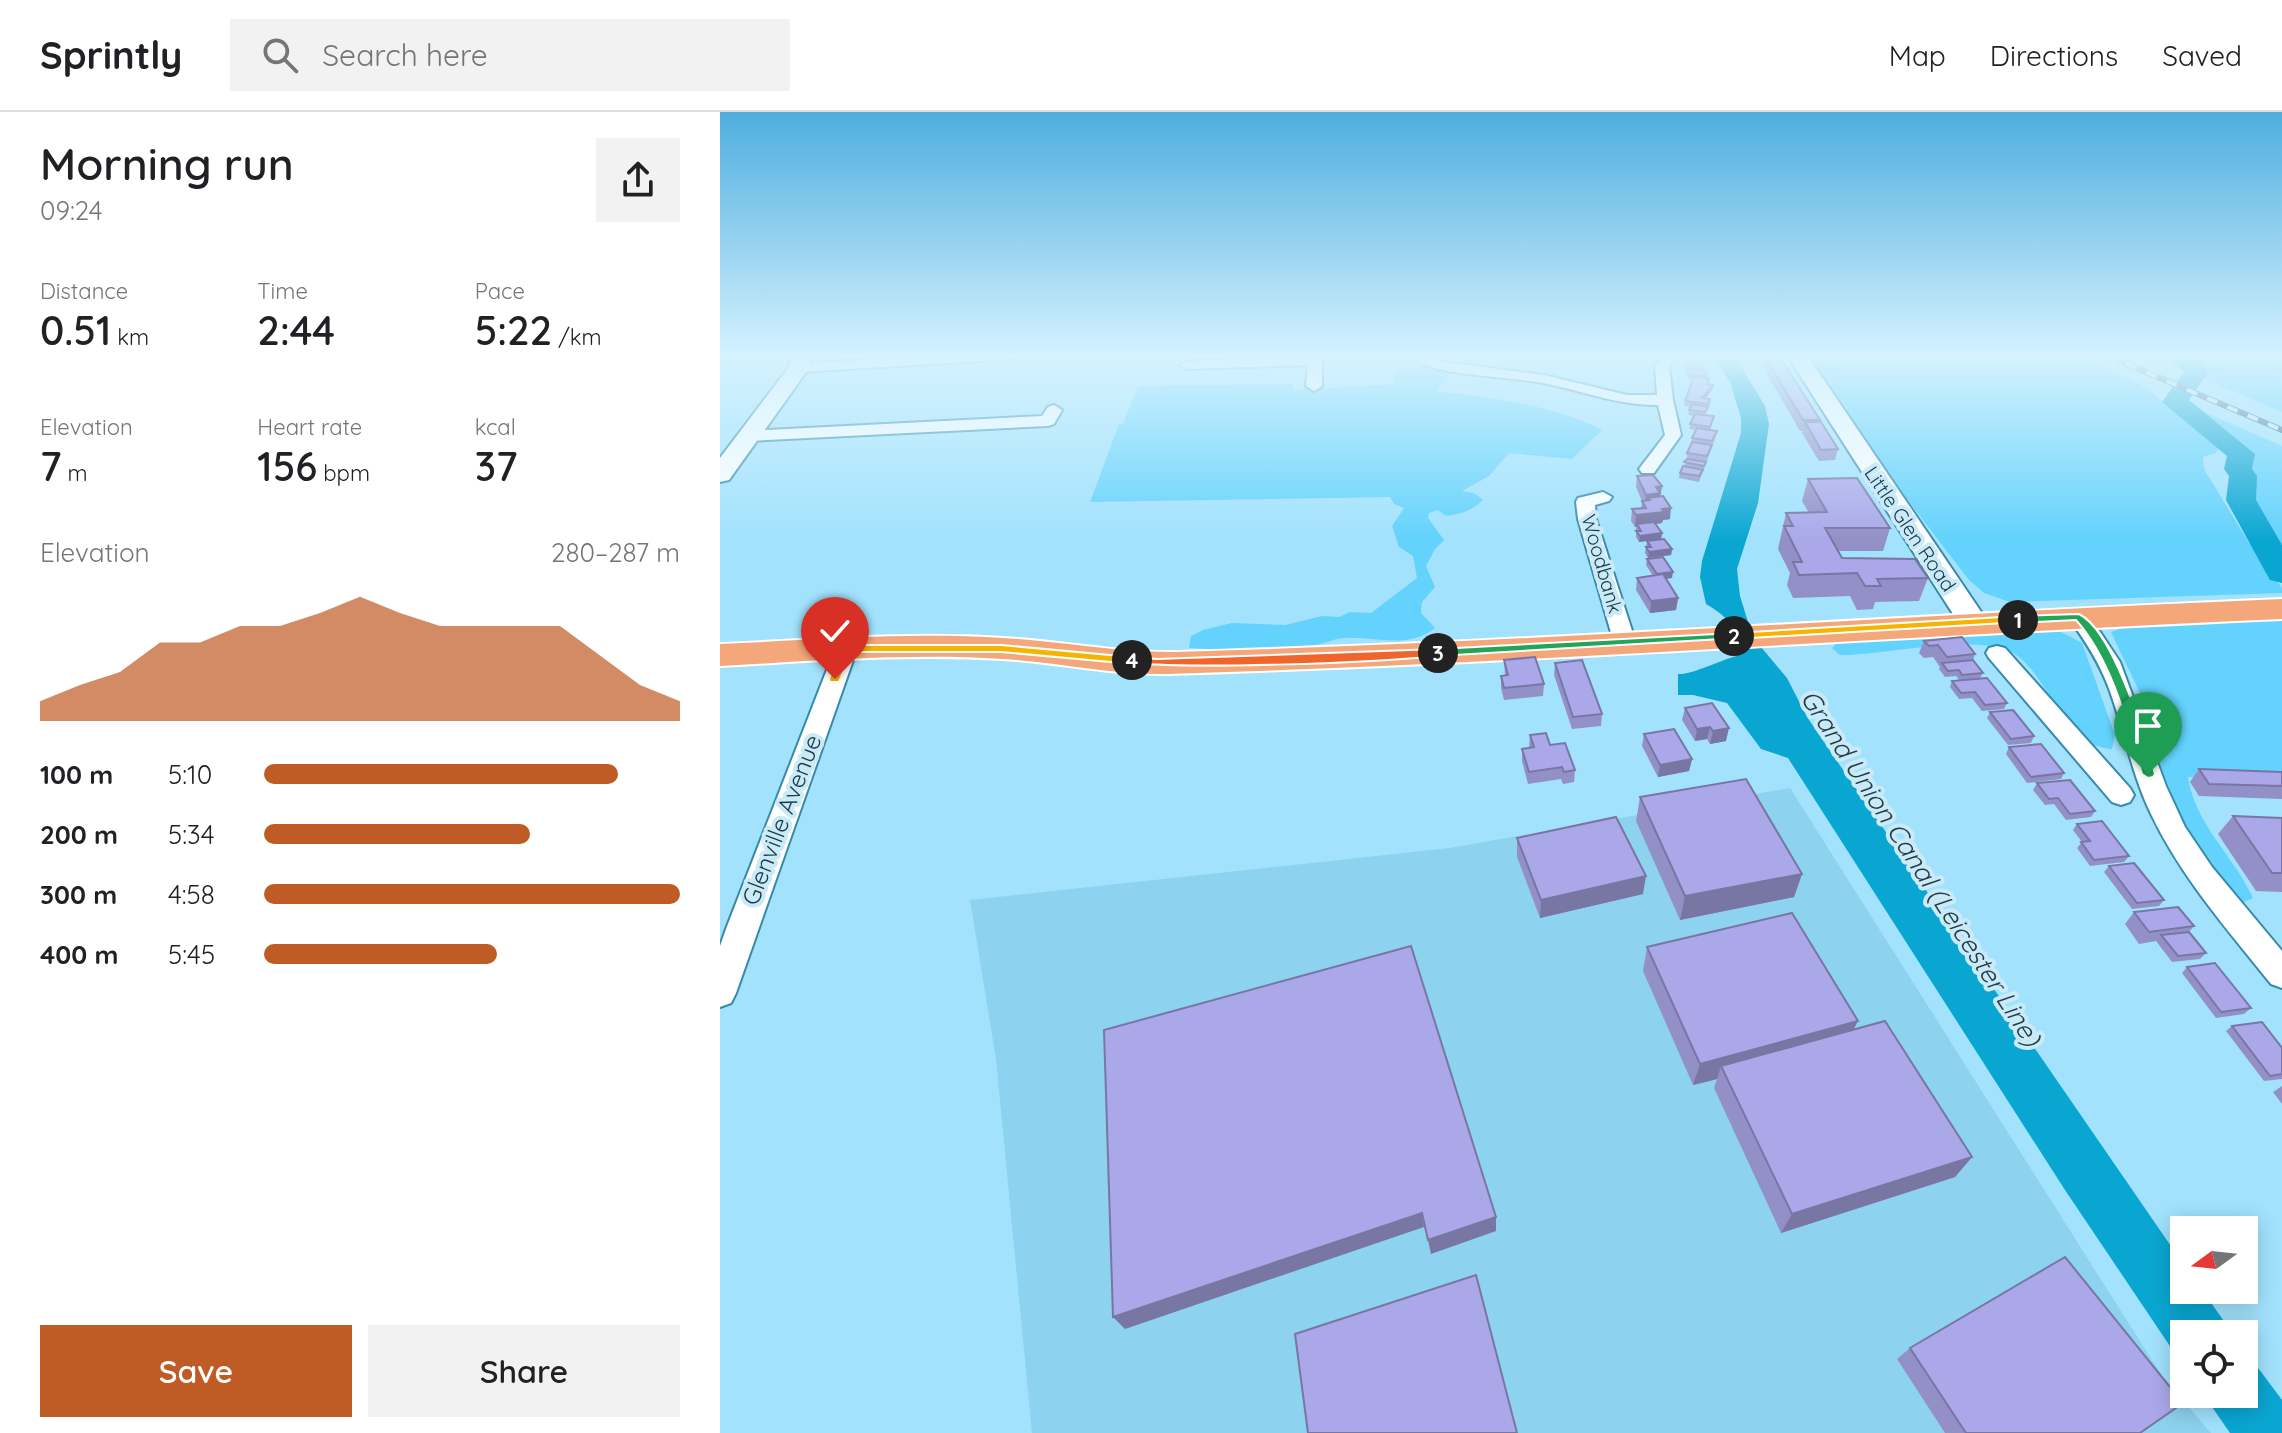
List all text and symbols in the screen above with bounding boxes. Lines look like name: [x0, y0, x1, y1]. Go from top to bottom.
search box: [230, 19, 790, 91]
text: Sprintly: [40, 31, 182, 79]
icon: search: [258, 33, 302, 77]
text: Search here: [322, 36, 488, 74]
text: Map: [1889, 38, 1946, 73]
text: Directions: [1990, 38, 2118, 73]
text: Saved: [2162, 38, 2242, 73]
text: Morning run: [40, 136, 294, 191]
button: share: [596, 138, 680, 222]
text: 09:24: [40, 194, 103, 227]
text: Distance: [40, 277, 128, 305]
text: Time: [257, 277, 308, 305]
text: Pace: [475, 277, 525, 305]
text: 0.51: [40, 305, 111, 355]
text: 2:44: [257, 305, 335, 355]
text: 5:22: [475, 305, 552, 355]
text: km: [111, 323, 149, 351]
text: /km: [552, 323, 602, 351]
text: Elevation: [40, 413, 133, 441]
text: Heart rate: [257, 413, 362, 441]
text: kcal: [475, 413, 516, 441]
text: 7: [40, 441, 61, 491]
text: 156: [257, 441, 317, 491]
text: 37: [475, 441, 517, 491]
text: m: [61, 459, 88, 487]
text: bpm: [317, 459, 370, 487]
street label: Little Glen Road: [1859, 461, 1962, 596]
street label: Woodbank: [1576, 511, 1629, 616]
text: Elevation: [40, 536, 150, 569]
text: 280–287 m: [551, 536, 680, 569]
pin: [801, 597, 869, 679]
pin: 1: [1998, 600, 2038, 640]
text: 1: [2014, 606, 2022, 634]
icon: check: [813, 609, 857, 653]
pin: 2: [1714, 616, 1754, 656]
text: 2: [1728, 622, 1740, 650]
pin: 3: [1418, 633, 1458, 673]
text: 3: [1432, 639, 1444, 667]
pin: 4: [1112, 640, 1152, 680]
text: 4: [1126, 646, 1138, 674]
water label: Grand Union Canal (Leicester Line): [1794, 683, 2050, 1053]
pin: [2114, 692, 2182, 774]
icon: arrive: [2126, 704, 2170, 748]
street label: Glenville Avenue: [735, 730, 827, 909]
text: 100 m: [40, 758, 113, 791]
text: 5:10: [168, 758, 212, 791]
text: 200 m: [40, 818, 118, 851]
text: 5:34: [168, 818, 214, 851]
text: 300 m: [40, 878, 117, 911]
text: 4:58: [168, 878, 215, 911]
text: 400 m: [40, 938, 118, 971]
text: 5:45: [168, 938, 215, 971]
north arrow: [2170, 1216, 2258, 1304]
map controls: [2170, 1216, 2258, 1408]
button: locate: [2170, 1320, 2258, 1408]
button: Save: [40, 1325, 352, 1417]
button: Share: [368, 1325, 680, 1417]

